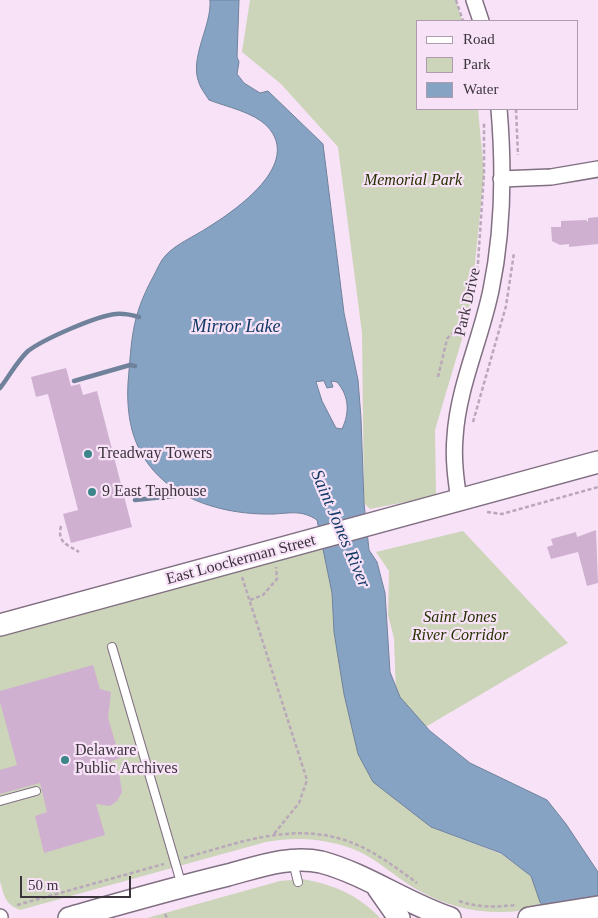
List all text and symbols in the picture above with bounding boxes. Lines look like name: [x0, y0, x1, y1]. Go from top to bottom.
legend: [416, 20, 578, 110]
text: Road: [463, 31, 495, 47]
text: Park: [463, 56, 491, 72]
text: Water: [463, 81, 498, 97]
park label: Memorial Park: [364, 171, 462, 191]
street label: Park Drive: [451, 266, 485, 338]
water label: Mirror Lake: [192, 316, 280, 338]
place label: Treadway Towers: [98, 444, 212, 464]
marker: Treadway Towers: [82, 448, 94, 460]
water label: Saint Jones River: [305, 467, 375, 591]
place label: 9 East Taphouse: [102, 482, 207, 502]
marker: 9 East Taphouse: [86, 486, 98, 498]
street label: East Loockerman Street: [164, 531, 318, 589]
park label: Saint Jones River Corridor: [412, 608, 508, 646]
place label: Delaware Public Archives: [75, 741, 178, 779]
marker: Delaware Public Archives: [59, 754, 71, 766]
scale bar: [22, 866, 134, 898]
text: 50 m: [28, 877, 58, 893]

